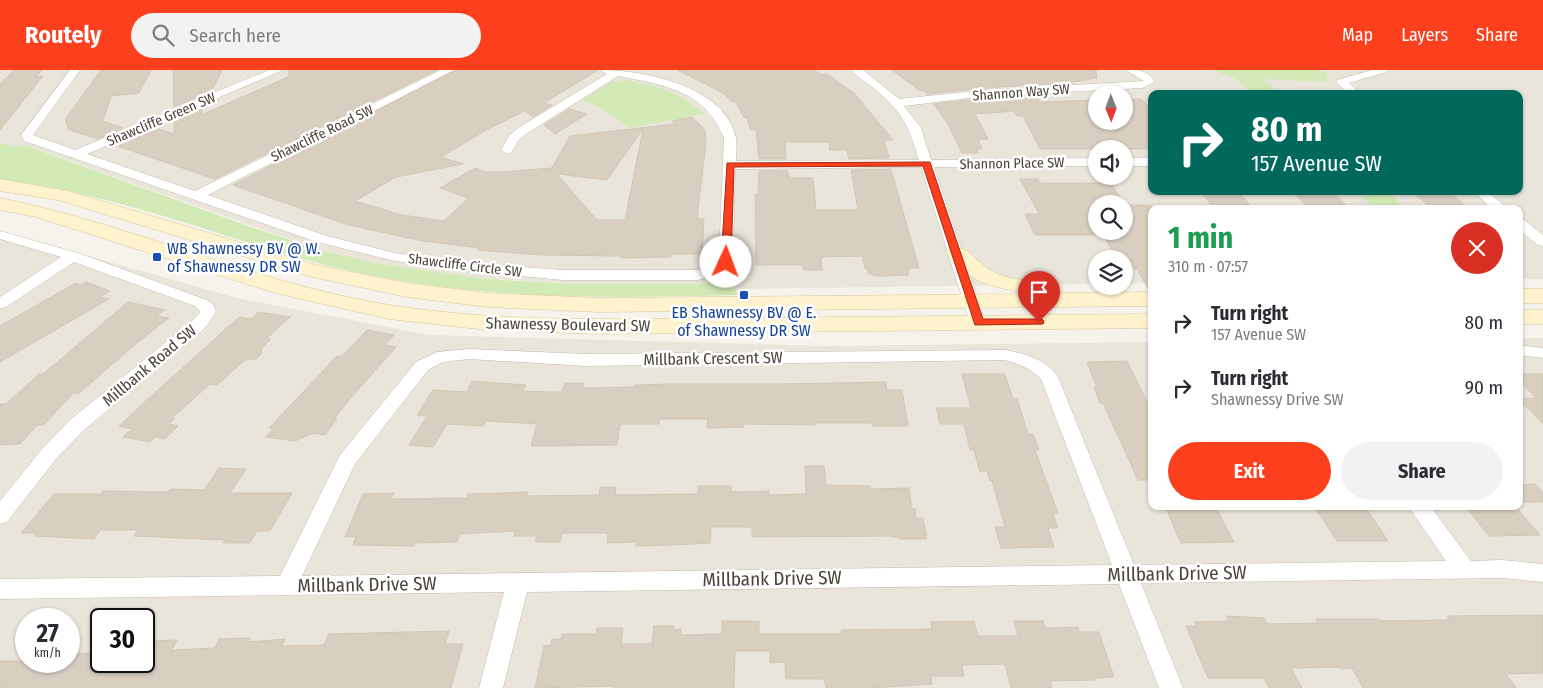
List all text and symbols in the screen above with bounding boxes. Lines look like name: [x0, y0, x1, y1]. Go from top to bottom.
search box: [131, 13, 481, 58]
text: Routely: [25, 21, 101, 49]
icon: search: [149, 21, 177, 49]
text: Search here: [189, 24, 281, 47]
text: Map: [1342, 24, 1373, 46]
text: Layers: [1401, 24, 1448, 46]
text: Share: [1476, 24, 1518, 46]
street label: Shannon Way SW: [972, 81, 1071, 104]
north arrow: [1088, 85, 1132, 130]
map controls: [1088, 85, 1133, 295]
street label: Shawcliffe Green SW: [104, 89, 219, 150]
street label: Shawcliffe Road SW: [268, 101, 377, 166]
text: 80 m: [1251, 108, 1323, 150]
icon: right: [1168, 110, 1233, 175]
button: sound: [1088, 140, 1133, 185]
text: 157 Avenue SW: [1251, 150, 1382, 177]
street label: Shannon Place SW: [959, 154, 1065, 173]
button: search: [1088, 195, 1133, 240]
text: 1 min: [1168, 220, 1233, 256]
button: close: [1451, 222, 1503, 274]
position arrow: [699, 235, 751, 287]
place label: WB Shawnessy BV @ W. of Shawnessy DR SW: [167, 239, 320, 276]
street label: Shawcliffe Circle SW: [407, 250, 523, 281]
button: layers: [1088, 250, 1133, 295]
marker: WB Shawnessy BV @ W. of Shawnessy DR SW: [151, 251, 163, 263]
text: 310 m · 07:57: [1168, 257, 1248, 276]
pin: [1018, 271, 1060, 322]
icon: arrive: [1025, 278, 1053, 306]
marker: EB Shawnessy BV @ E. of Shawnessy DR SW: [738, 289, 750, 301]
text: Turn right: [1211, 302, 1288, 325]
place label: EB Shawnessy BV @ E. of Shawnessy DR SW: [672, 303, 817, 340]
icon: right: [1168, 309, 1196, 337]
text: 80 m: [1465, 311, 1503, 334]
street label: Shawnessy Boulevard SW: [486, 314, 650, 335]
street label: Millbank Road SW: [99, 321, 200, 410]
text: 157 Avenue SW: [1211, 325, 1306, 344]
street label: Millbank Crescent SW: [643, 348, 783, 369]
text: Turn right: [1211, 367, 1288, 390]
icon: right: [1168, 374, 1196, 402]
text: 90 m: [1465, 376, 1503, 399]
text: Shawnessy Drive SW: [1211, 390, 1344, 409]
button: Exit: [1168, 442, 1331, 500]
button: Share: [1341, 442, 1503, 500]
street label: Millbank Drive SW: [1107, 561, 1247, 586]
street label: Millbank Drive SW: [702, 566, 842, 591]
street label: Millbank Drive SW: [297, 572, 437, 597]
speed limit sign: 30: [90, 608, 155, 673]
text: 27: [36, 619, 59, 649]
text: km/h: [34, 646, 61, 660]

